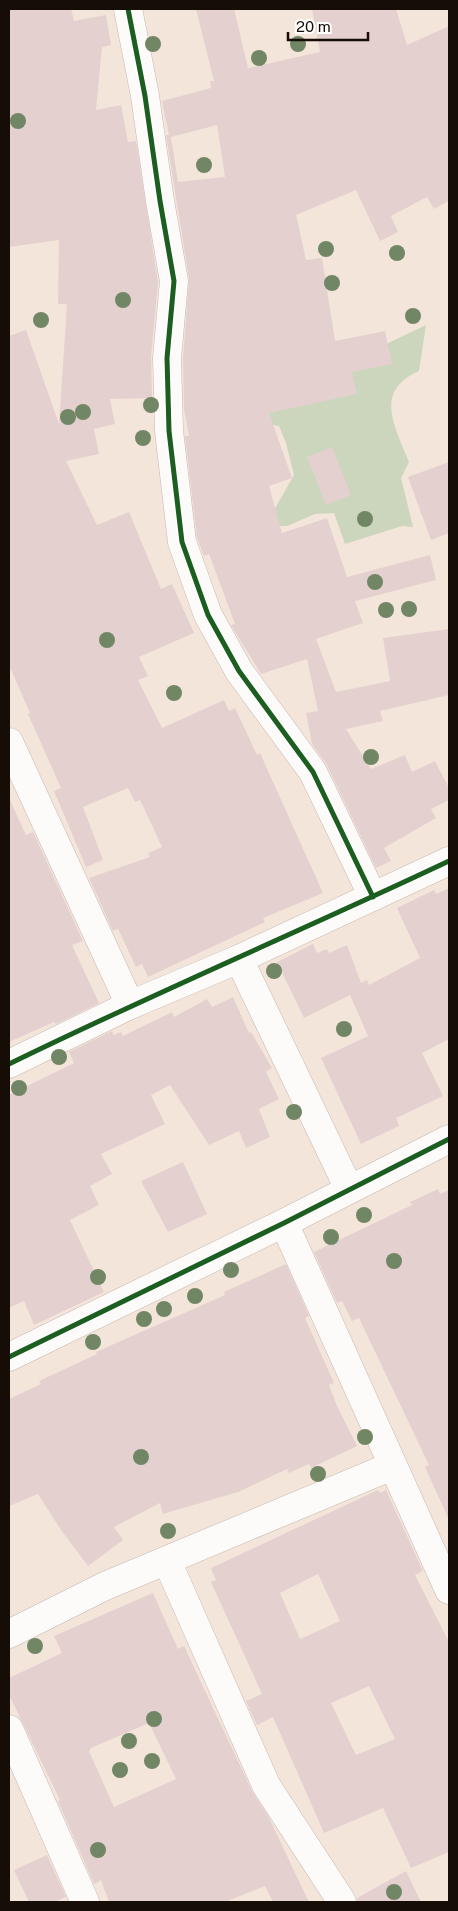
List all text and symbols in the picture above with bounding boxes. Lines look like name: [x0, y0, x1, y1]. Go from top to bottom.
scale bar: [288, 10, 368, 42]
text: 20 m: [296, 18, 331, 35]

